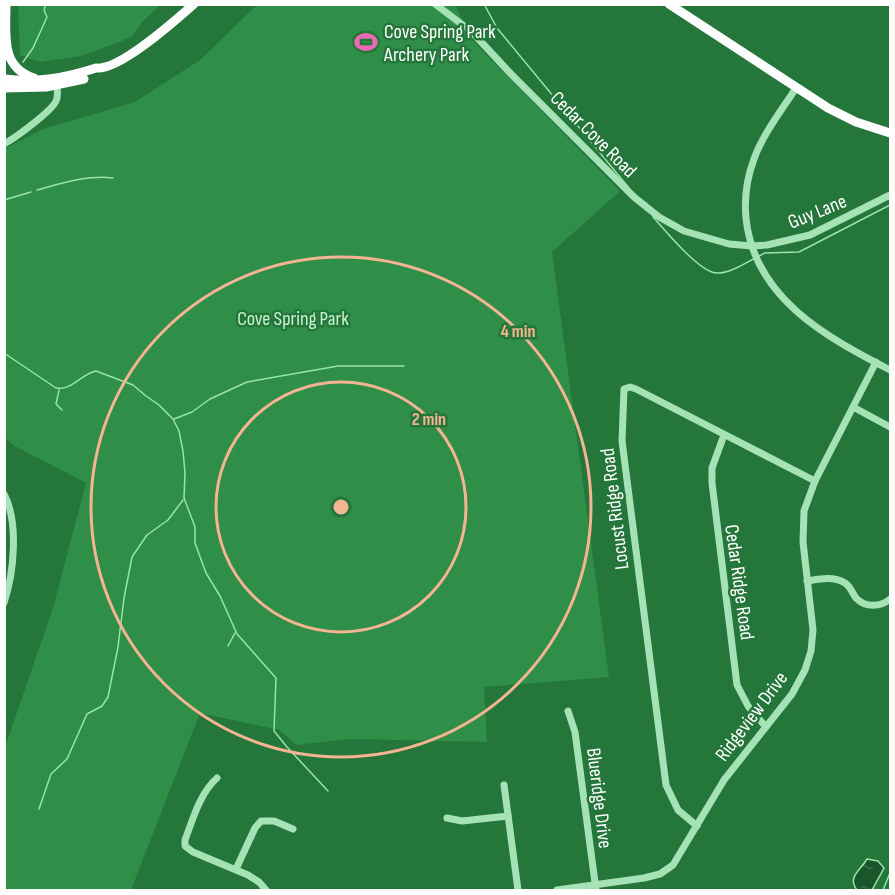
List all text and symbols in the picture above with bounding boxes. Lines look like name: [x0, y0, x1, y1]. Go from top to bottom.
place label: Cove Spring Park Archery Park: [383, 20, 496, 67]
sports icon: Cove Spring Park Archery Park: [353, 29, 379, 55]
street label: Cedar Cove Road: [545, 87, 641, 183]
street label: Guy Lane: [785, 189, 850, 234]
park label: Cove Spring Park: [237, 307, 349, 331]
text: 4 min: [501, 321, 535, 342]
text: 2 min: [412, 409, 446, 430]
street label: Locust Ridge Road: [596, 447, 634, 571]
centre of rings: [331, 497, 351, 517]
street label: Cedar Ridge Road: [719, 523, 759, 641]
street label: Ridgeview Drive: [710, 667, 793, 766]
street label: Blueridge Drive: [581, 747, 617, 850]

